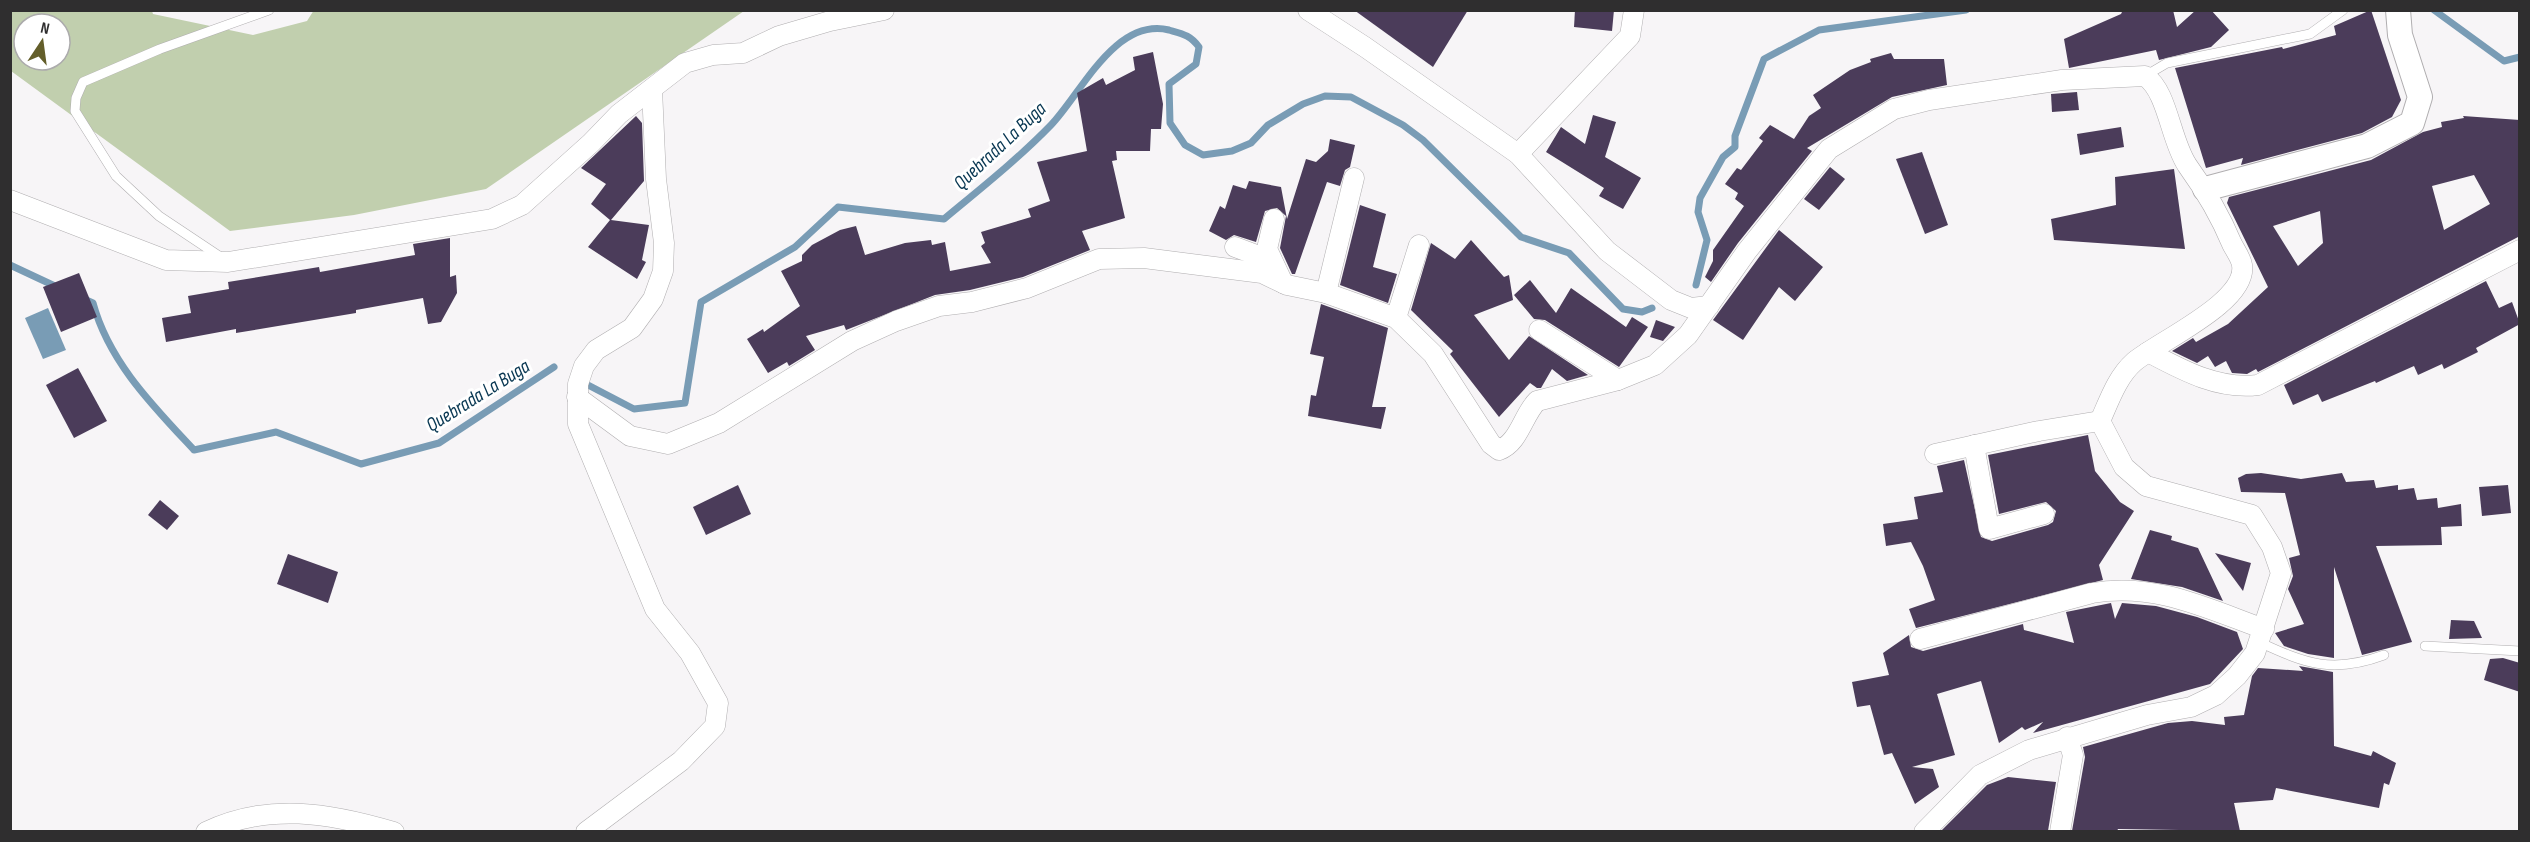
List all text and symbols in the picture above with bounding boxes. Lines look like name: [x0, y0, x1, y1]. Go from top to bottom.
north arrow: [12, 12, 72, 72]
text: N: [39, 19, 51, 39]
water label: Quebrada La Buga: [949, 97, 1051, 195]
water label: Quebrada La Buga: [422, 355, 534, 437]

